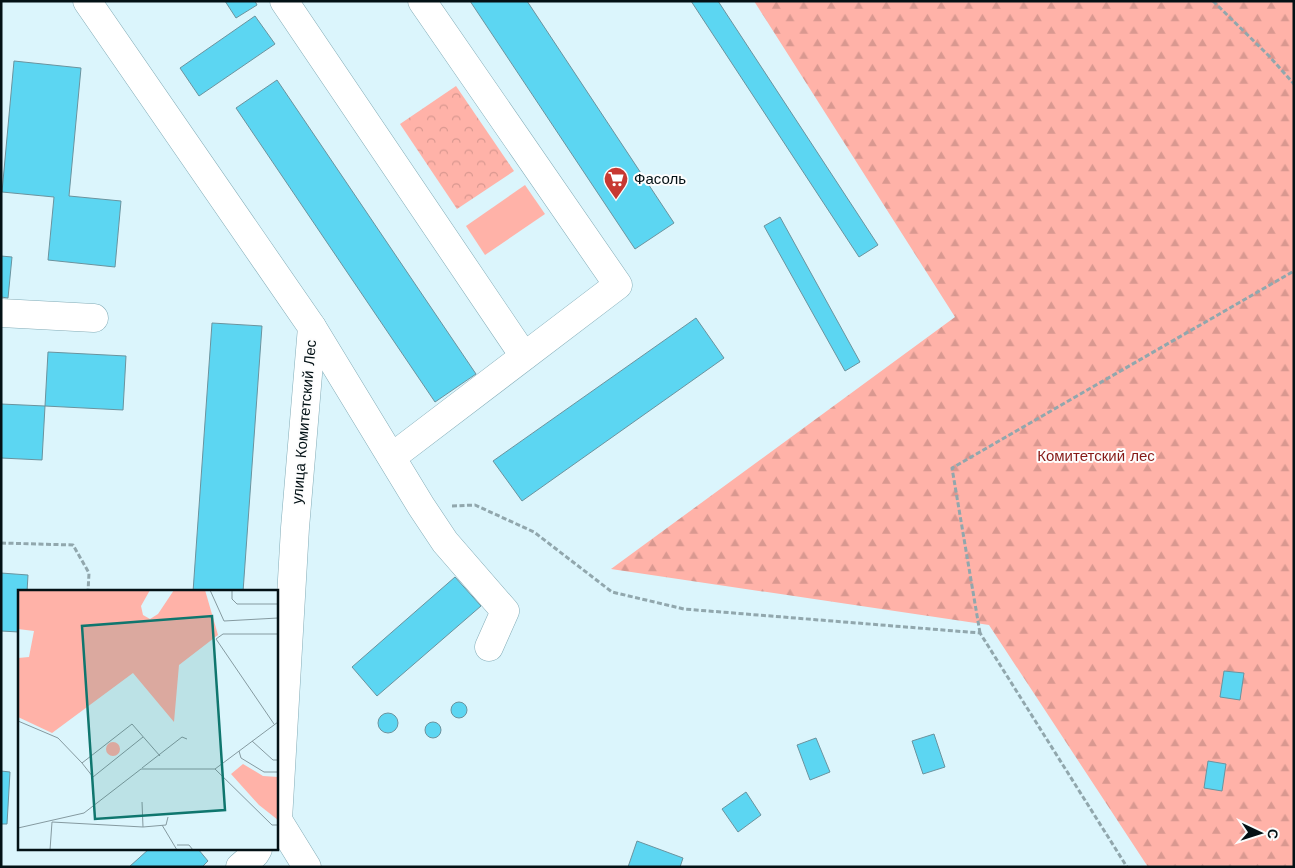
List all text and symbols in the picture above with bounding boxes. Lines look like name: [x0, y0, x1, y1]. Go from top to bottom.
supermarket icon: Фасоль: [603, 166, 629, 200]
place label: Фасоль: [634, 170, 686, 188]
street label: улица Комитетский Лес: [288, 339, 320, 505]
park label: Комитетский лес: [1037, 447, 1155, 465]
inset map: [18, 590, 278, 850]
north arrow: [1235, 808, 1285, 858]
text: С: [1265, 828, 1281, 840]

